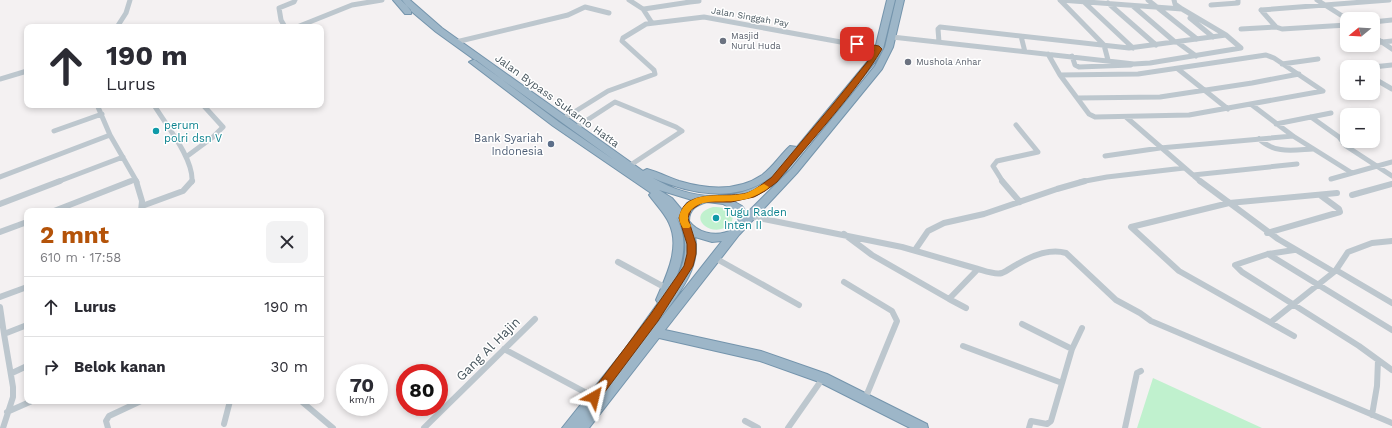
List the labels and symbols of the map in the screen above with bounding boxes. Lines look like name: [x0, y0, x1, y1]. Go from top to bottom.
street label: Jalan Singgah Pay: [710, 5, 790, 29]
north arrow: [1340, 12, 1380, 52]
pin: [840, 27, 874, 61]
place label: Masjid Nurul Huda: [731, 31, 781, 51]
marker: Masjid Nurul Huda: [718, 36, 728, 46]
street label: Jalan Bypass Sukarno Hatta: [492, 52, 622, 150]
marker: Mushola Anhar: [903, 57, 913, 67]
place label: Mushola Anhar: [916, 57, 981, 67]
place label: perum polri dsn V: [164, 119, 222, 145]
marker: perum polri dsn V: [151, 126, 161, 136]
place label: Bank Syariah Indonesia: [474, 132, 543, 158]
marker: Bank Syariah Indonesia: [546, 139, 556, 149]
place label: Tugu Raden Inten II: [724, 206, 787, 232]
marker: Tugu Raden Inten II: [711, 213, 721, 223]
street label: Gang Al Hajin: [453, 314, 523, 384]
speed limit sign: 80: [396, 364, 448, 416]
position arrow: [573, 376, 615, 418]

